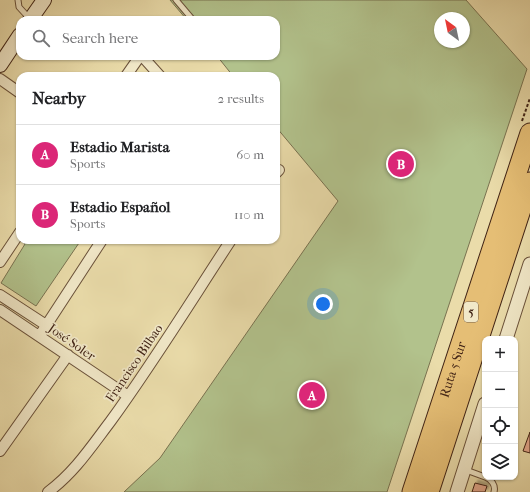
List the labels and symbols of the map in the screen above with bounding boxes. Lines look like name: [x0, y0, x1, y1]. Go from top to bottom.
north arrow: [434, 12, 470, 48]
pin: B: [388, 149, 414, 179]
your location: [313, 294, 333, 314]
road number: 5: [464, 302, 478, 322]
street label: José Soler: [45, 320, 99, 364]
street label: Francisco Bilbao: [102, 321, 166, 405]
street label: Ruta 5 Sur: [436, 339, 469, 399]
pin: A: [299, 380, 325, 410]

